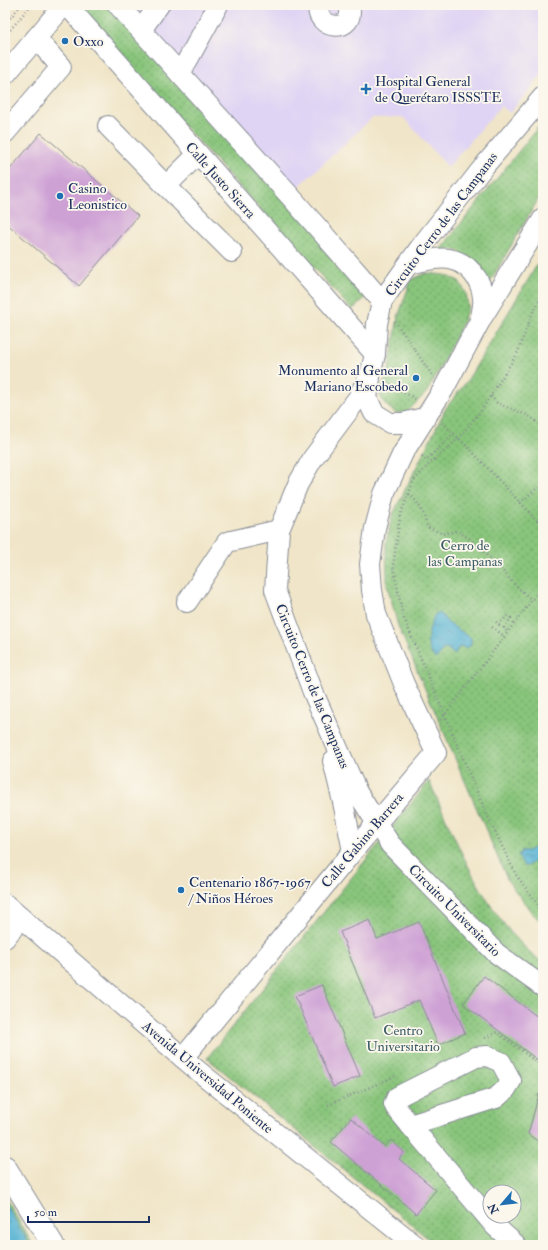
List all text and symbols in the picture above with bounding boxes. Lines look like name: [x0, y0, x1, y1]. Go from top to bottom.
place label: Oxxo: [73, 33, 104, 50]
marker: Oxxo: [60, 36, 70, 46]
place label: Hospital General de Querétaro ISSSTE: [375, 73, 501, 106]
marker: Hospital General de Querétaro ISSSTE: [360, 83, 372, 95]
street label: Calle Justo Sierra: [182, 139, 260, 222]
street label: Circuito Cerro de las Campanas: [382, 149, 502, 300]
place label: Casino Leonistico: [68, 180, 127, 213]
marker: Casino Leonistico: [55, 191, 65, 201]
place label: Monumento al General Mariano Escobedo: [278, 362, 408, 395]
marker: Monumento al General Mariano Escobedo: [411, 373, 421, 383]
park label: Cerro de las Campanas: [428, 537, 502, 571]
street label: Circuito Cerro de las Campanas: [271, 601, 353, 772]
street label: Calle Gabino Barrera: [318, 789, 407, 891]
street label: Circuito Universitario: [405, 861, 504, 960]
place label: Centenario 1867-1967 / Niños Héroes: [188, 874, 311, 907]
marker: Centenario 1867-1967 / Niños Héroes: [176, 885, 186, 895]
street label: Avenida Universidad Poniente: [138, 1017, 277, 1137]
park label: Centro Universitario: [366, 1022, 440, 1055]
north arrow: [482, 1184, 522, 1224]
scale bar: [28, 1198, 149, 1224]
text: N: [485, 1200, 502, 1217]
text: 50 m: [34, 1205, 58, 1220]

